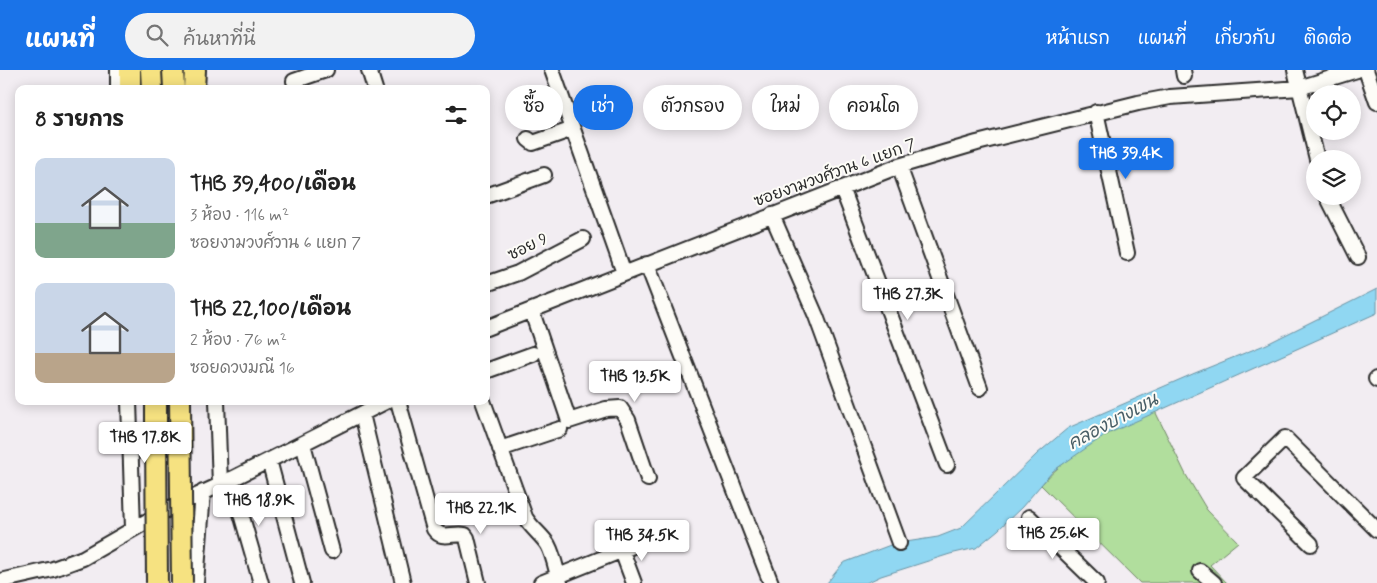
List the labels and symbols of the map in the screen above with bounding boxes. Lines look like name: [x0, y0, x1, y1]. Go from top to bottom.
street label: ซอยงามวงศ์วาน 6 แยก 7: [750, 132, 919, 212]
pin: THB 39.4K: [1069, 138, 1183, 180]
street label: ซอย 9: [505, 228, 552, 266]
pin: THB 27.3K: [851, 278, 965, 321]
pin: THB 13.5K: [578, 360, 692, 403]
water label: คลองบางเขน: [1064, 388, 1163, 456]
pin: THB 17.8K: [88, 422, 202, 464]
pin: THB 18.9K: [202, 484, 316, 527]
pin: THB 22.1K: [424, 492, 538, 535]
pin: THB 25.6K: [996, 518, 1110, 560]
pin: THB 34.5K: [585, 520, 699, 562]

